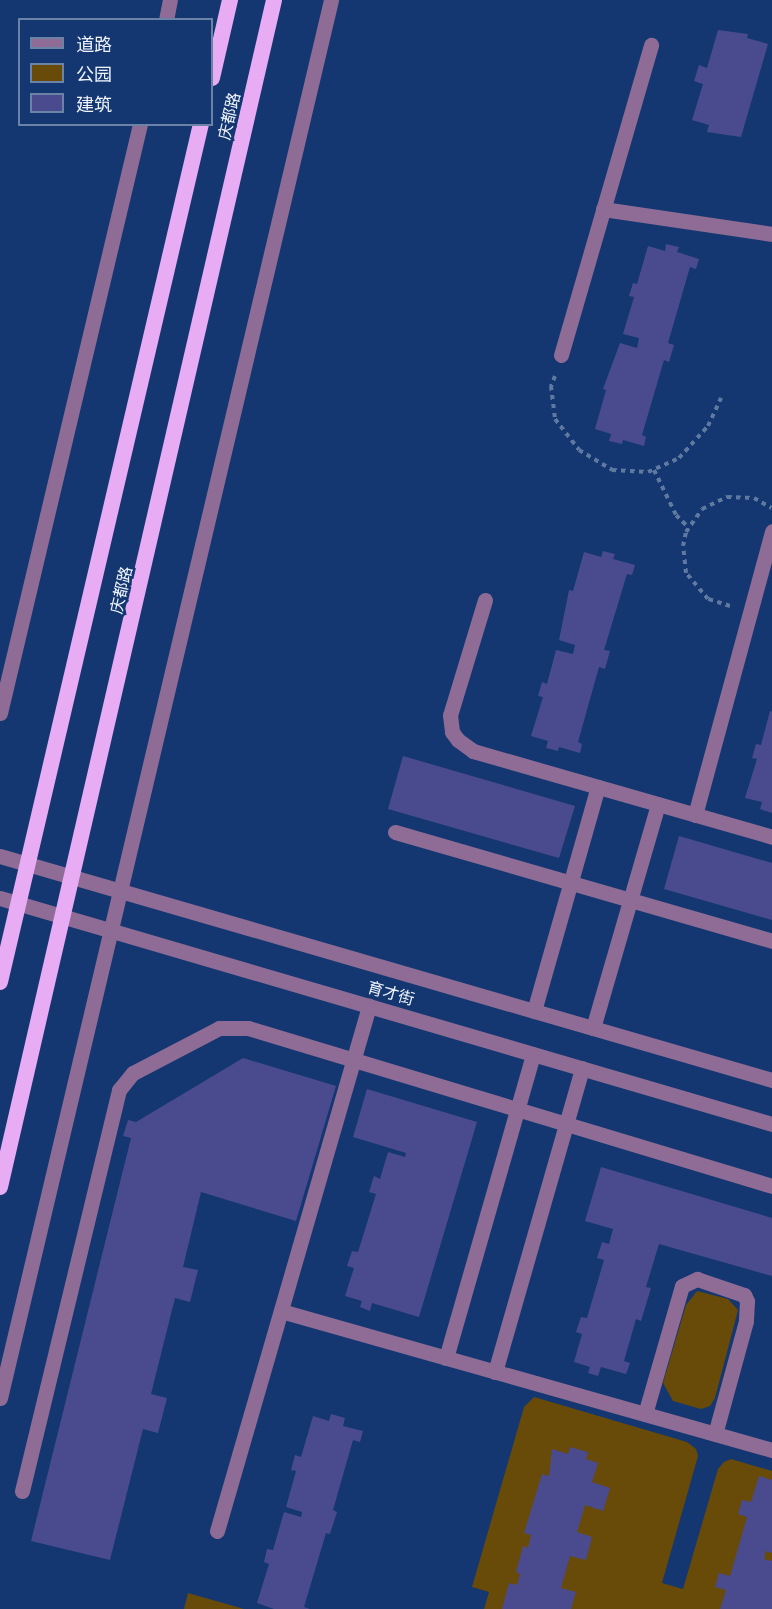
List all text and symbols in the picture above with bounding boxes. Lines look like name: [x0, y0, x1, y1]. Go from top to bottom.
legend: [18, 18, 213, 126]
text: 道路: [76, 32, 112, 56]
text: 公园: [76, 62, 112, 86]
street label: 庆都路: [214, 90, 244, 142]
text: 建筑: [76, 92, 112, 116]
street label: 庆都路: [106, 564, 136, 616]
street label: 育才街: [365, 977, 417, 1009]

